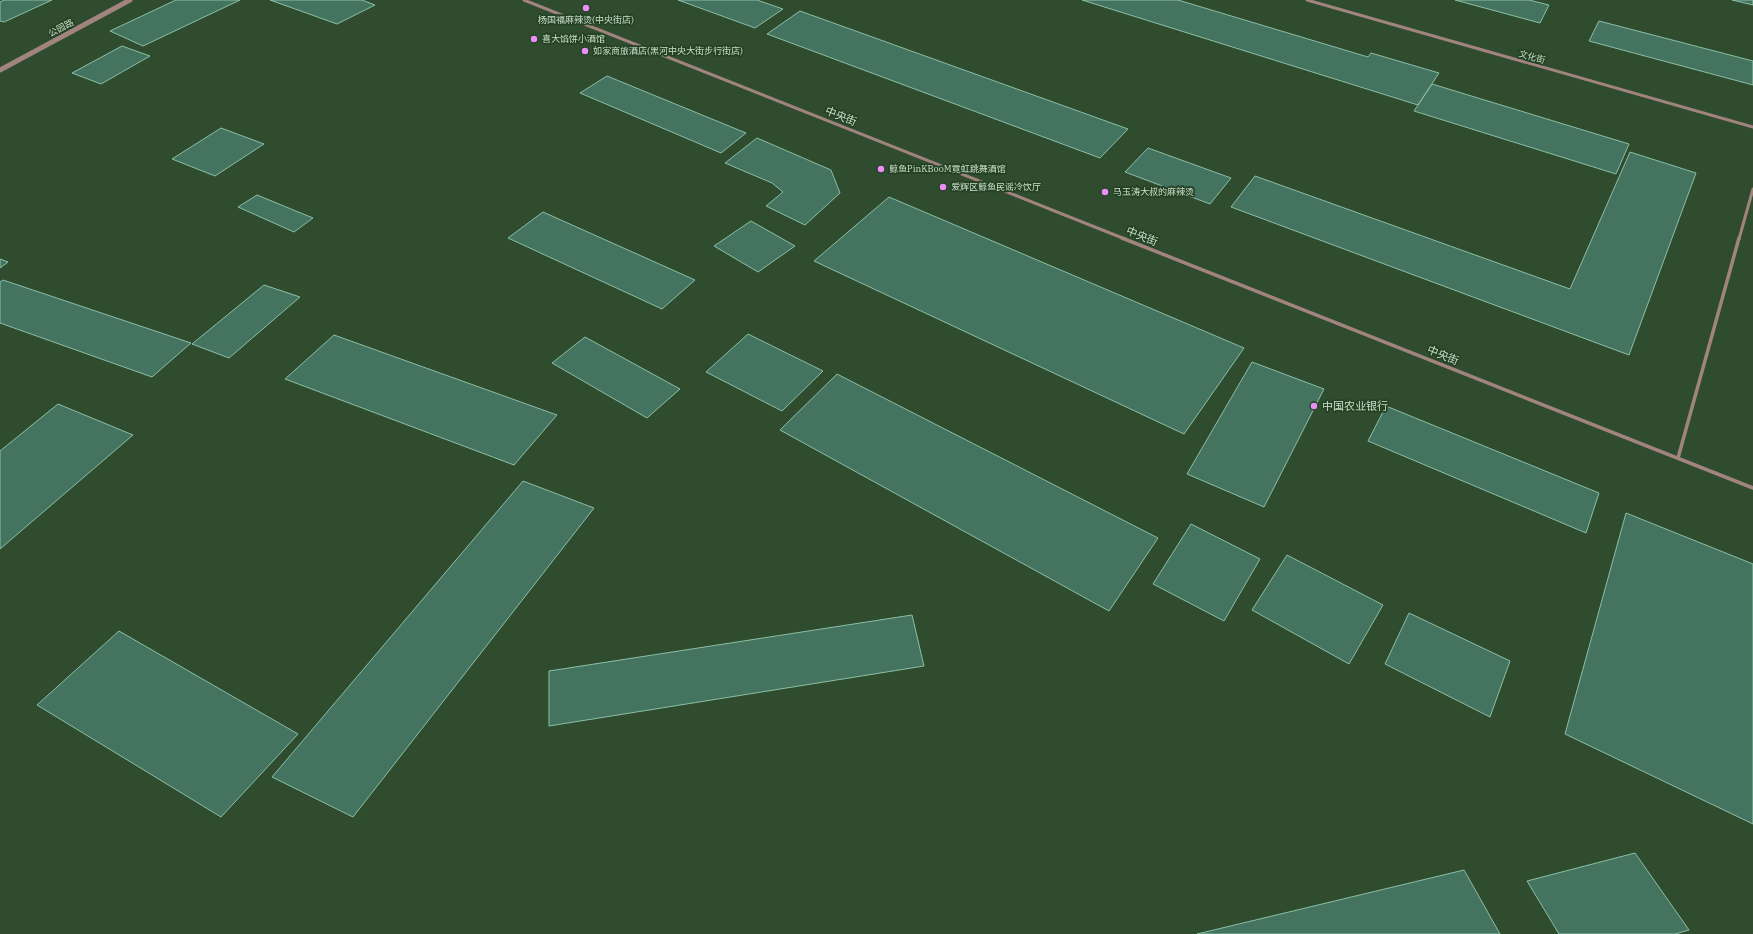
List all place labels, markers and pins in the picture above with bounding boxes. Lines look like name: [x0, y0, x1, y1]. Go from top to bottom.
marker: 杨国福麻辣烫(中央街店): [581, 3, 591, 13]
place label: 杨国福麻辣烫(中央街店): [538, 14, 634, 25]
place label: 喜大馅饼小酒馆: [542, 33, 605, 44]
marker: 喜大馅饼小酒馆: [529, 34, 539, 44]
place label: 如家商旅酒店(黑河中央大街步行街店): [593, 45, 743, 56]
marker: 如家商旅酒店(黑河中央大街步行街店): [580, 46, 590, 56]
place label: 鲸鱼PinKBooM霓虹跳舞酒馆: [889, 163, 1006, 174]
marker: 鲸鱼PinKBooM霓虹跳舞酒馆: [876, 164, 886, 174]
place label: 爱辉区鲸鱼民谣冷饮厅: [951, 181, 1041, 192]
marker: 爱辉区鲸鱼民谣冷饮厅: [938, 182, 948, 192]
place label: 马玉涛大叔的麻辣烫: [1113, 186, 1194, 197]
marker: 马玉涛大叔的麻辣烫: [1100, 187, 1110, 197]
place label: 中国农业银行: [1322, 399, 1388, 413]
marker: 中国农业银行: [1309, 401, 1319, 411]

